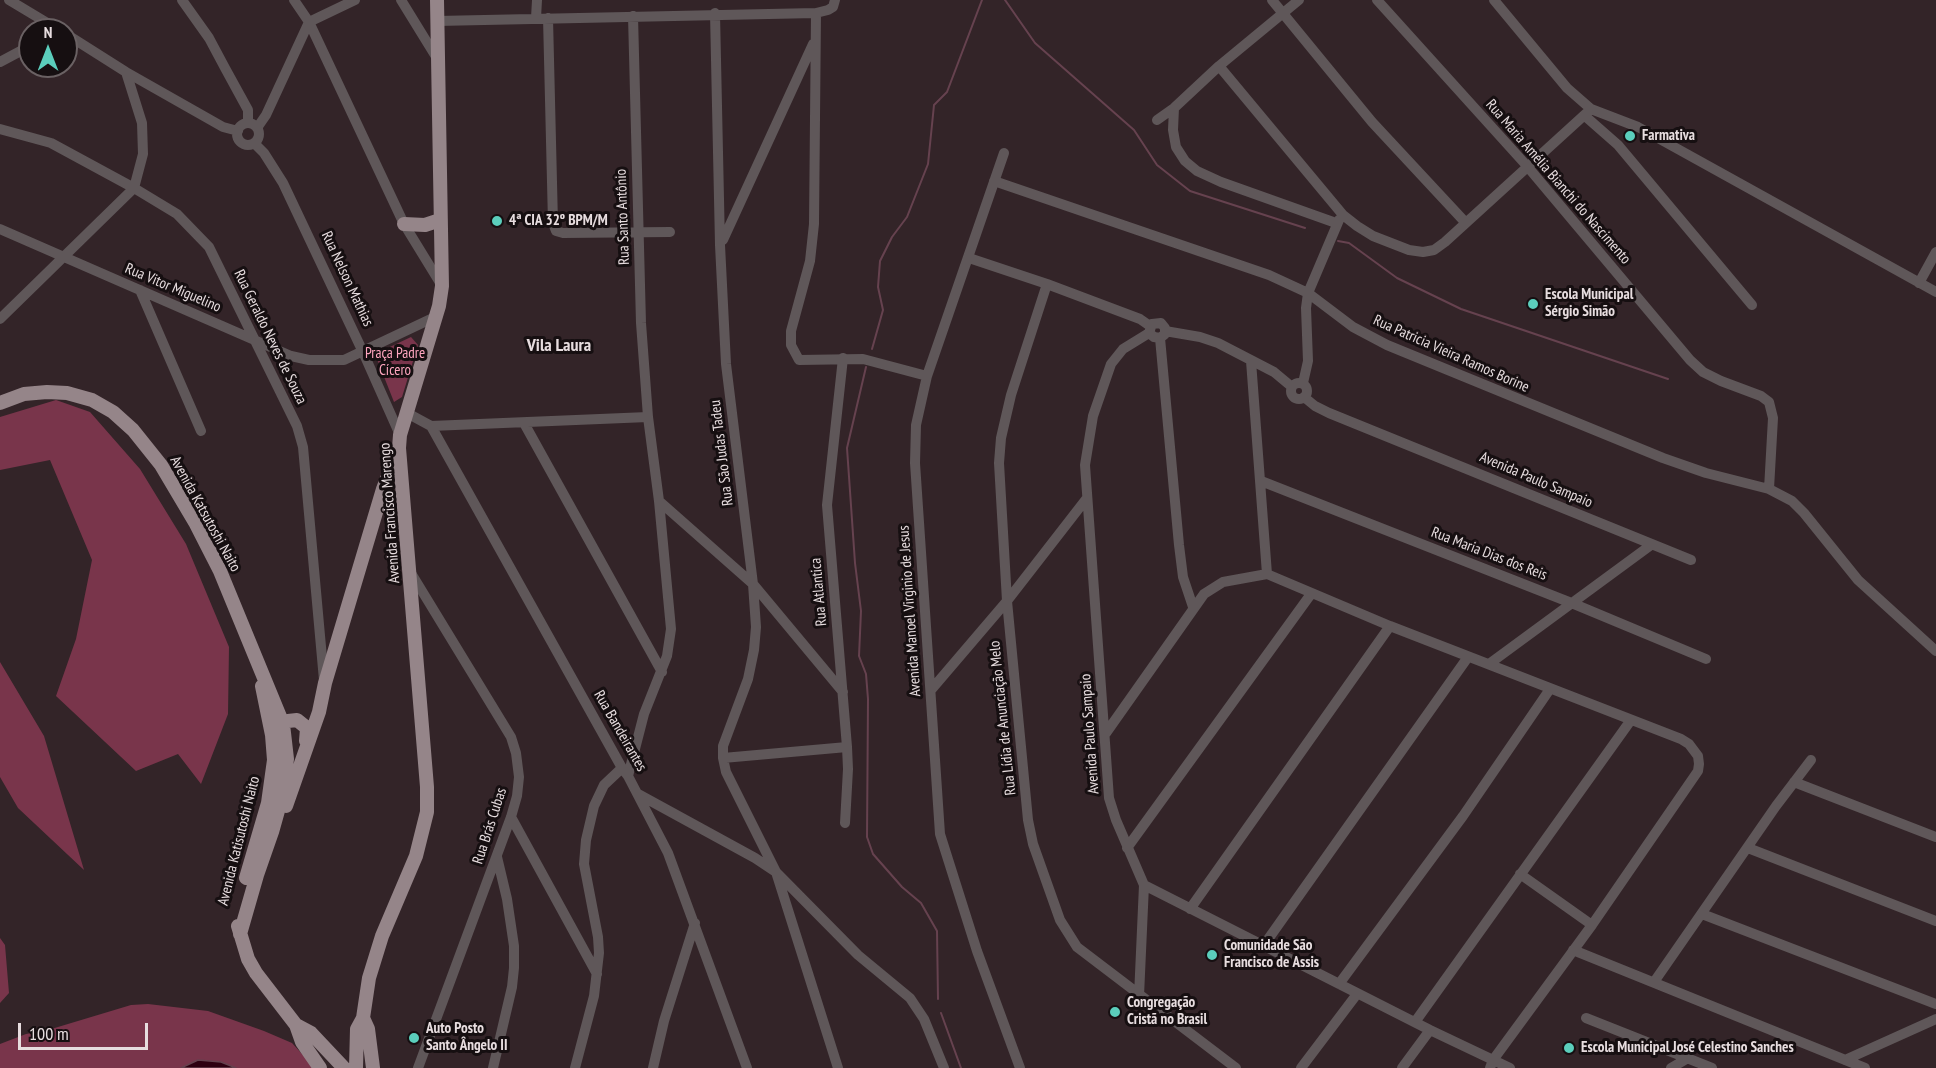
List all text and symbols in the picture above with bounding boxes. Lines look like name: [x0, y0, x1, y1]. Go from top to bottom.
north arrow: [18, 18, 78, 78]
text: N: [44, 22, 52, 42]
street label: Rua Maria Amélia Bianchi do Nascimento: [1482, 96, 1634, 268]
place label: Farmativa: [1642, 127, 1695, 145]
marker: Farmativa: [1623, 129, 1637, 143]
street label: Rua Santo Antônio: [612, 169, 634, 265]
place label: 4ª CIA 32º BPM/M: [509, 212, 608, 230]
marker: 4ª CIA 32º BPM/M: [490, 214, 504, 228]
street label: Rua Nelson Mathias: [317, 229, 377, 329]
street label: Rua Vitor Miguelino: [122, 260, 224, 316]
street label: Rua Geraldo Neves de Souza: [230, 267, 310, 407]
place label: Escola Municipal Sérgio Simão: [1545, 286, 1633, 321]
marker: Escola Municipal Sérgio Simão: [1526, 297, 1540, 311]
street label: Rua Patricia Vieira Ramos Borine: [1370, 311, 1532, 397]
district label: Vila Laura: [527, 335, 591, 357]
park label: Praça Padre Cícero: [365, 345, 425, 380]
street label: Rua São Judas Tadeu: [707, 399, 737, 507]
street label: Avenida Francisco Marengo: [376, 442, 404, 584]
street label: Avenida Paulo Sampaio: [1477, 448, 1595, 512]
street label: Avenida Katsutoshi Naito: [166, 453, 244, 575]
street label: Rua Maria Dias dos Reis: [1428, 524, 1550, 584]
street label: Avenida Manoel Virginio de Jesus: [895, 525, 925, 697]
street label: Rua Atlantica: [807, 557, 831, 627]
street label: Rua Lídia de Anunciação Melo: [986, 640, 1020, 796]
street label: Avenida Paulo Sampaio: [1077, 673, 1103, 795]
street label: Rua Bandeirantes: [590, 687, 650, 775]
street label: Avenida Katisutoshi Naito: [214, 774, 264, 908]
street label: Rua Brás Cubas: [469, 786, 511, 866]
place label: Comunidade São Francisco de Assis: [1224, 937, 1319, 972]
marker: Comunidade São Francisco de Assis: [1205, 948, 1219, 962]
place label: Congregação Cristã no Brasil: [1127, 994, 1207, 1029]
marker: Congregação Cristã no Brasil: [1108, 1005, 1122, 1019]
scale bar: [21, 1011, 152, 1049]
place label: Auto Posto Santo Ângelo II: [426, 1020, 507, 1055]
text: 100 m: [29, 1022, 69, 1045]
marker: Auto Posto Santo Ângelo II: [407, 1031, 421, 1045]
place label: Escola Municipal José Celestino Sanches: [1581, 1039, 1794, 1057]
marker: Escola Municipal José Celestino Sanches: [1562, 1041, 1576, 1055]

